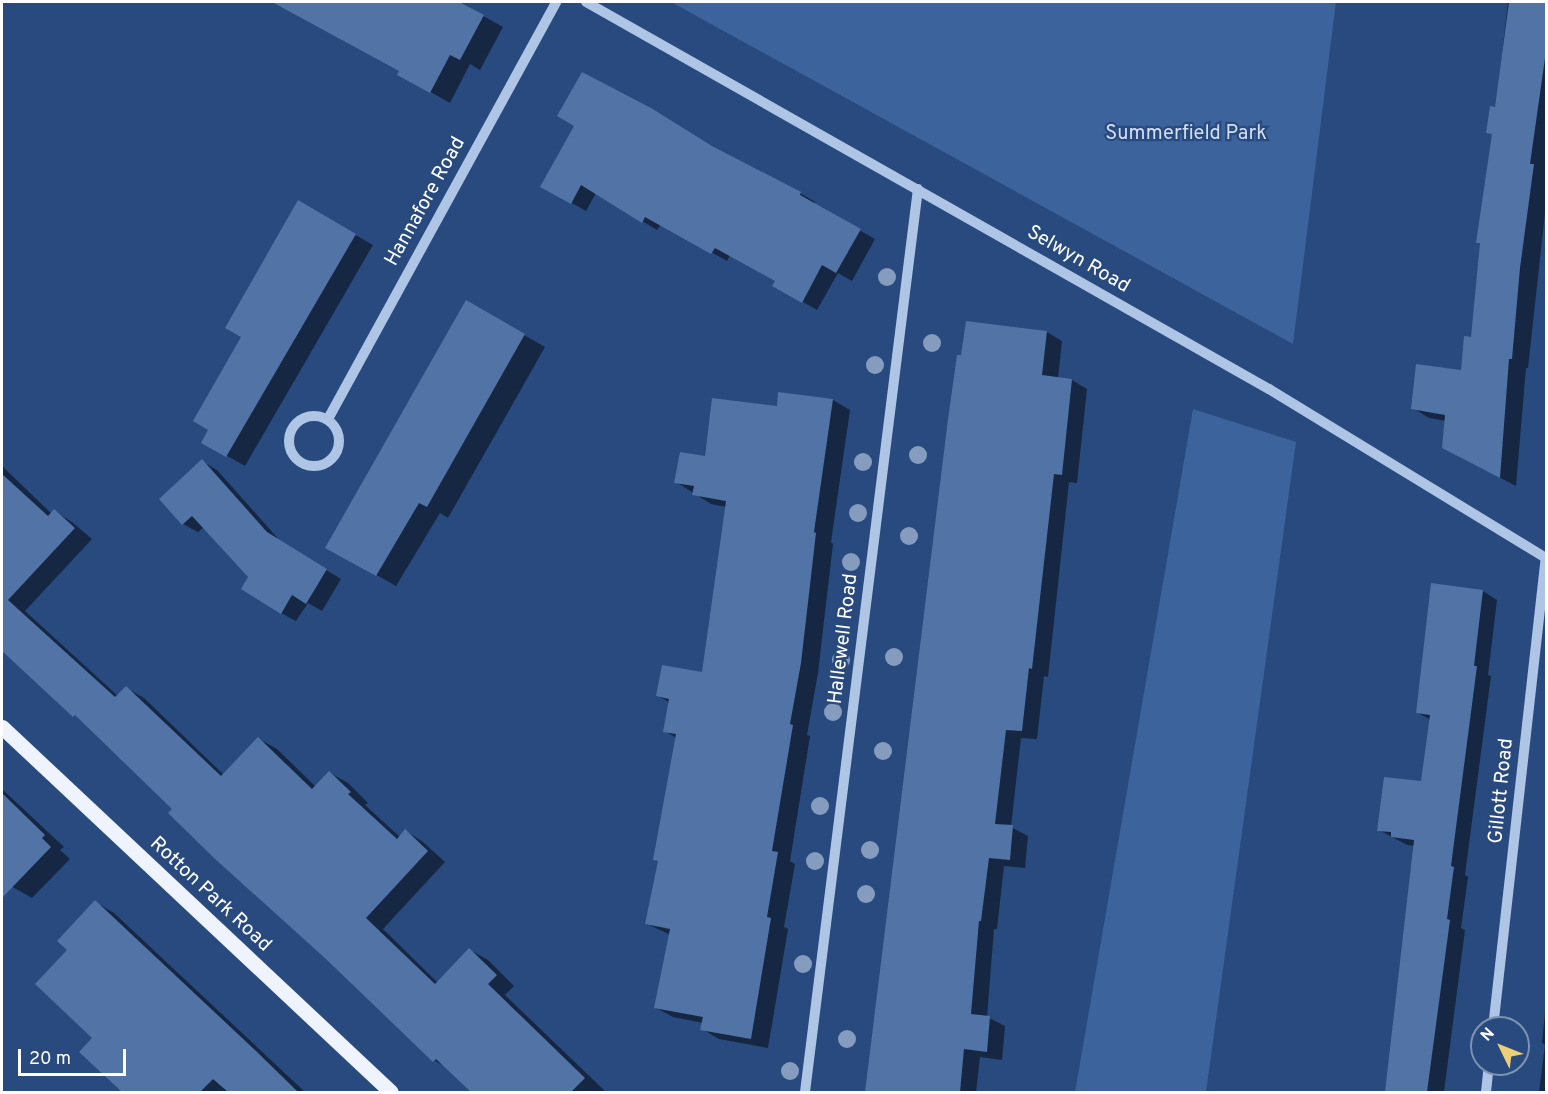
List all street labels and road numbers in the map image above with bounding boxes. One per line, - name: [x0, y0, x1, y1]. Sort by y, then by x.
- street label: Hannafore Road: [381, 133, 471, 271]
- street label: Selwyn Road: [1022, 221, 1134, 299]
- street label: Hallewell Road: [824, 572, 864, 706]
- street label: Gillott Road: [1485, 737, 1519, 845]
- street label: Rotton Park Road: [144, 832, 276, 958]

